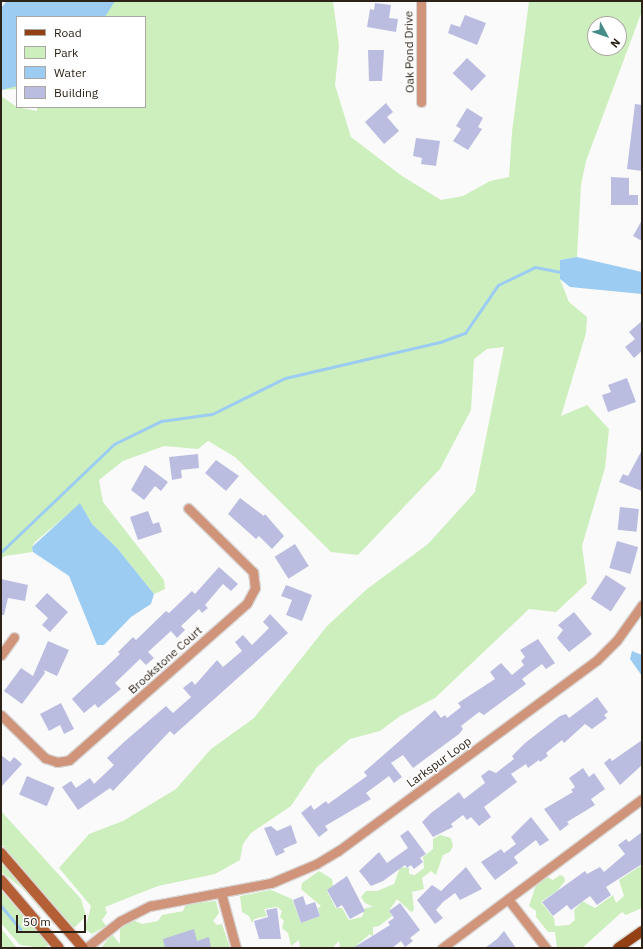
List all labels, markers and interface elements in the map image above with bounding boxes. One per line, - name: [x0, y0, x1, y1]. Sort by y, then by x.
- street label: Oak Pond Drive: [401, 11, 417, 93]
- legend: [16, 16, 146, 108]
- north arrow: [587, 16, 627, 56]
- text: Road: [54, 25, 82, 40]
- text: N: [608, 36, 623, 51]
- text: Park: [54, 45, 78, 60]
- text: Water: [54, 65, 86, 80]
- text: Building: [54, 85, 98, 100]
- street label: Brookstone Court: [125, 623, 205, 697]
- street label: Larkspur Loop: [404, 734, 474, 790]
- scale bar: [18, 907, 88, 933]
- text: 50 m: [23, 914, 51, 929]

